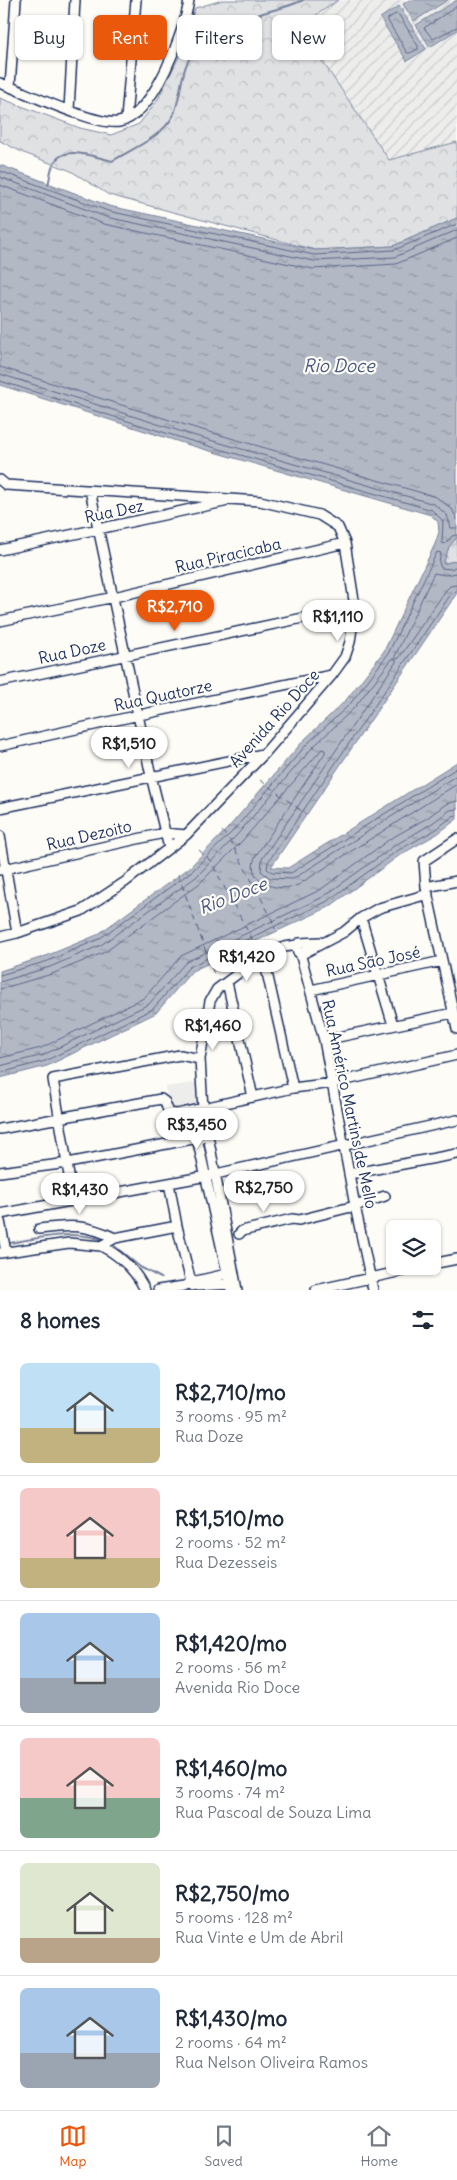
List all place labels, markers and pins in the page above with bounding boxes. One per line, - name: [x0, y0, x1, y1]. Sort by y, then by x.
- pin: R$2,710: [129, 590, 221, 632]
- pin: R$1,110: [292, 600, 384, 642]
- pin: R$1,510: [83, 726, 175, 769]
- pin: R$1,420: [201, 940, 293, 982]
- pin: R$1,460: [167, 1008, 259, 1051]
- pin: R$3,450: [151, 1108, 243, 1150]
- pin: R$2,750: [218, 1170, 310, 1213]
- pin: R$1,430: [34, 1172, 126, 1215]

